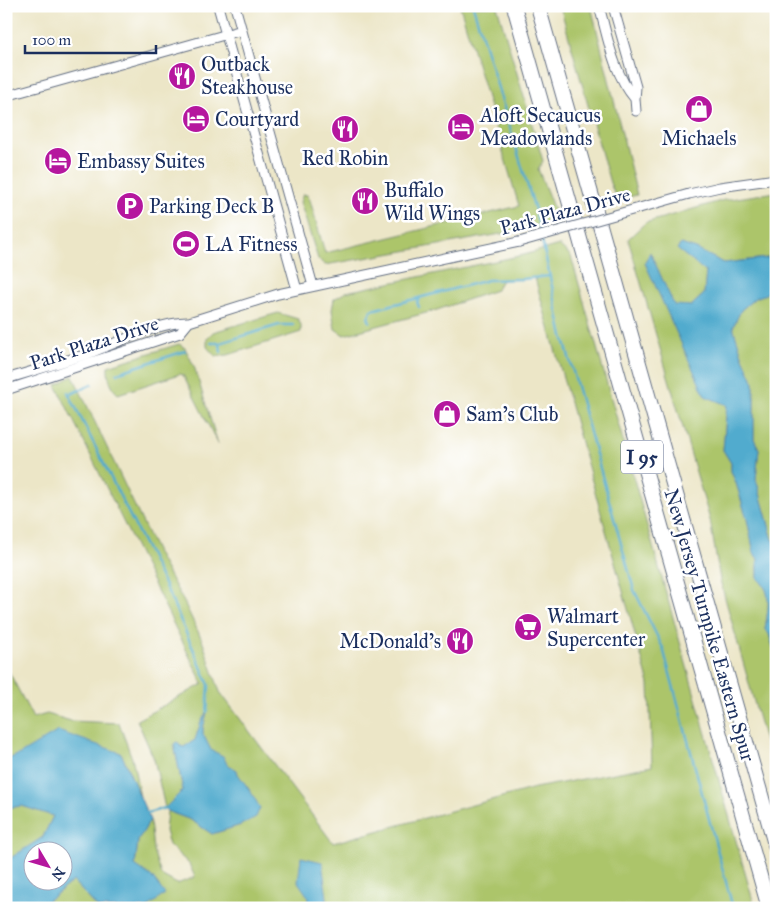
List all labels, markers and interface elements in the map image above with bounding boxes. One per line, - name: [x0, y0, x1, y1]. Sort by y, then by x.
- scale bar: [25, 22, 156, 54]
- text: 100 m: [32, 31, 72, 49]
- place label: Outback Steakhouse: [201, 52, 293, 99]
- restaurant icon: Outback Steakhouse: [167, 61, 197, 91]
- shop icon: Michaels: [684, 94, 714, 124]
- place label: Aloft Secaucus Meadowlands: [479, 103, 601, 150]
- hotel icon: Courtyard: [181, 104, 211, 134]
- place label: Courtyard: [215, 107, 299, 131]
- hotel icon: Aloft Secaucus Meadowlands: [446, 112, 476, 142]
- restaurant icon: Red Robin: [330, 114, 360, 144]
- place label: Michaels: [661, 126, 737, 150]
- hotel icon: Embassy Suites: [43, 146, 73, 176]
- place label: Red Robin: [302, 146, 389, 170]
- place label: Embassy Suites: [77, 149, 205, 173]
- place label: Buffalo Wild Wings: [384, 178, 480, 226]
- street label: Park Plaza Drive: [497, 182, 633, 240]
- restaurant icon: Buffalo Wild Wings: [350, 186, 380, 216]
- parking icon: Parking Deck B: [115, 191, 145, 221]
- place label: Parking Deck B: [149, 194, 274, 219]
- sports icon: LA Fitness: [171, 229, 201, 259]
- place label: LA Fitness: [205, 232, 297, 256]
- street label: Park Plaza Drive: [27, 311, 161, 375]
- shop icon: Sam's Club: [432, 399, 462, 429]
- place label: Sam's Club: [466, 402, 559, 426]
- road number: I 95: [621, 441, 663, 474]
- street label: New Jersey Turnpike Eastern Spur: [659, 486, 761, 765]
- place label: Walmart Supercenter: [547, 604, 646, 651]
- supermarket icon: Walmart Supercenter: [513, 612, 543, 642]
- restaurant icon: McDonald's: [445, 626, 475, 656]
- place label: McDonald's: [339, 629, 441, 653]
- north arrow: [22, 842, 72, 892]
- text: N: [47, 864, 68, 884]

